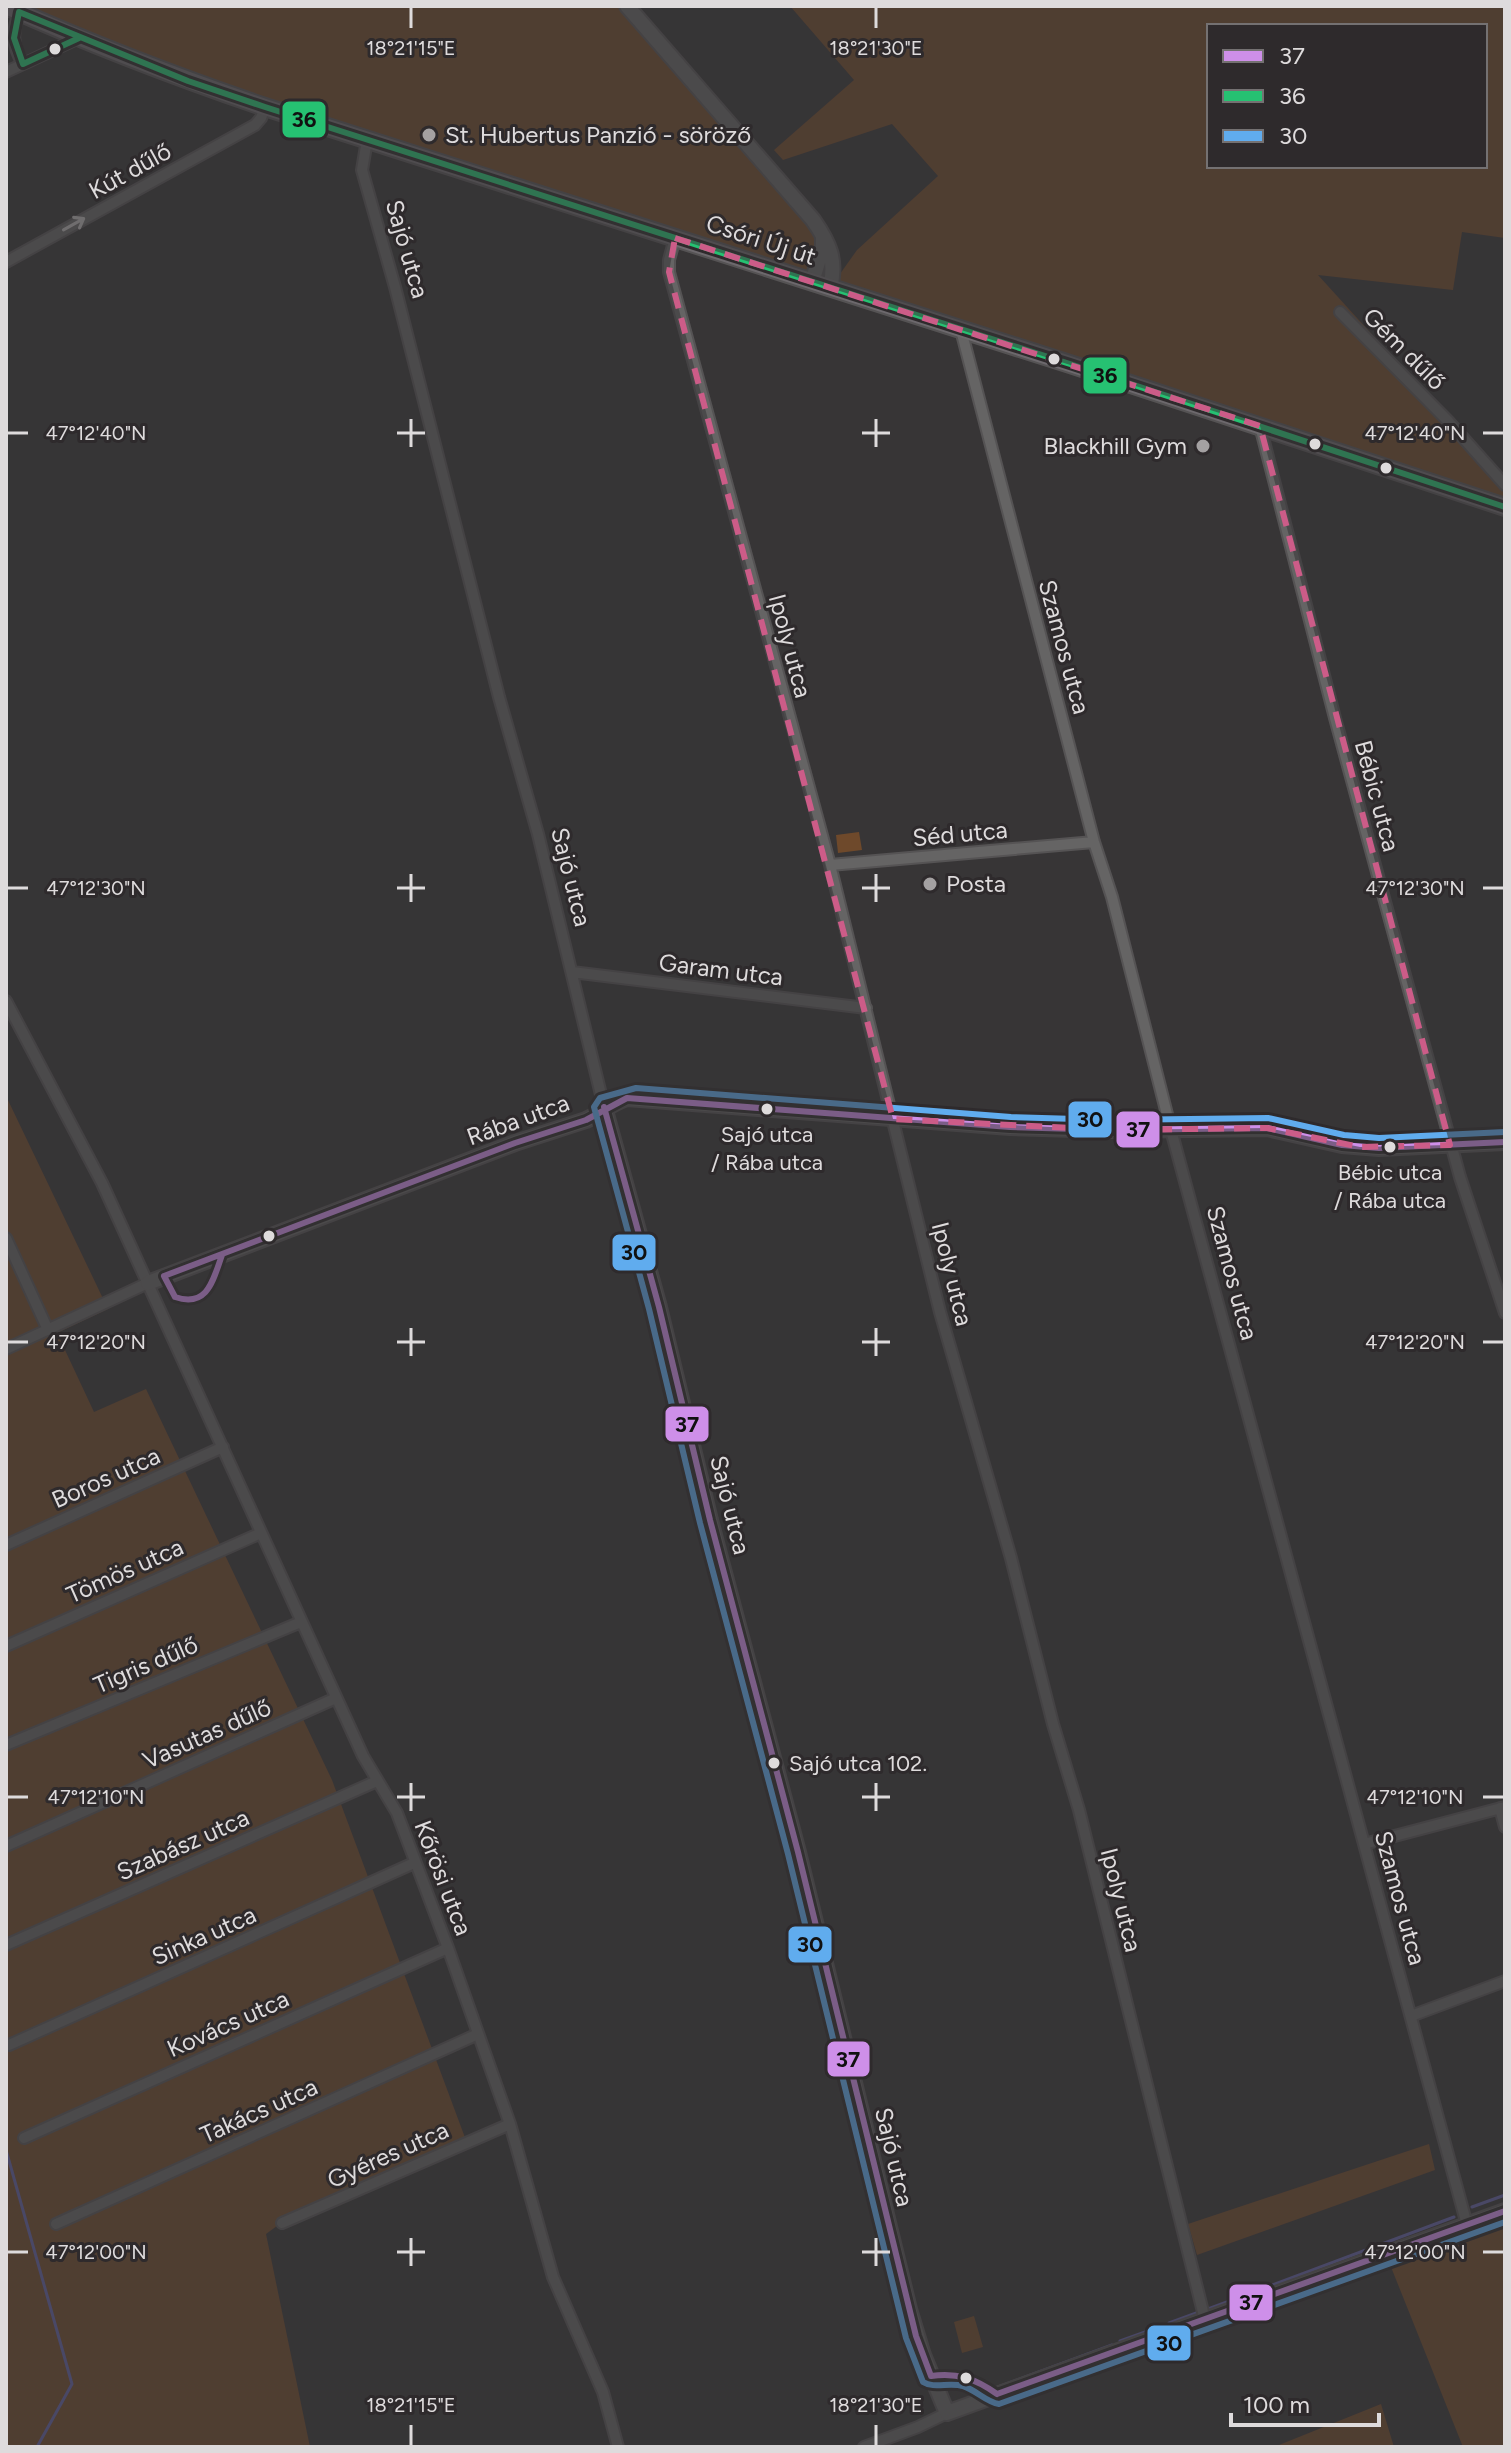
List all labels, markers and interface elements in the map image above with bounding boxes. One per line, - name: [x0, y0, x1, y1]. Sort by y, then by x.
- legend: [1207, 24, 1487, 168]
- text: 18°21'15"E: [366, 36, 456, 60]
- text: 18°21'30"E: [829, 36, 923, 60]
- unlabelled marker: [47, 41, 63, 57]
- text: 37: [1279, 41, 1305, 70]
- text: 36: [1279, 81, 1306, 110]
- line badge: 36: [281, 100, 327, 139]
- text: 36: [292, 106, 317, 133]
- place label: St. Hubertus Panzió - söröző: [445, 120, 751, 149]
- text: 30: [1279, 121, 1307, 150]
- marker: St. Hubertus Panzió - söröző: [420, 126, 438, 144]
- street label: Kút dűlő: [84, 136, 176, 205]
- street label: Sajó utca: [380, 196, 435, 301]
- street label: Csóri Új út: [703, 208, 820, 271]
- one-way arrow: [62, 216, 86, 231]
- street label: Gém dűlő: [1357, 301, 1452, 396]
- unlabelled marker: [1046, 351, 1062, 367]
- line badge: 36: [1082, 356, 1128, 395]
- text: 36: [1093, 362, 1118, 389]
- text: 47°12'40"N: [45, 421, 147, 445]
- text: 47°12'40"N: [1364, 421, 1466, 445]
- place label: Blackhill Gym: [1043, 431, 1187, 460]
- unlabelled marker: [1307, 436, 1323, 452]
- marker: Blackhill Gym: [1194, 437, 1212, 455]
- unlabelled marker: [1378, 460, 1394, 476]
- street label: Szamos utca: [1033, 577, 1096, 717]
- street label: Ipoly utca: [763, 591, 818, 701]
- street label: Bébic utca: [1349, 737, 1406, 855]
- street label: Séd utca: [911, 815, 1009, 852]
- street label: Sajó utca: [545, 824, 598, 929]
- place label: Posta: [946, 869, 1006, 898]
- marker: Posta: [921, 875, 939, 893]
- text: 47°12'30"N: [46, 876, 146, 900]
- text: 47°12'30"N: [1365, 876, 1465, 900]
- street label: Garam utca: [657, 948, 785, 992]
- street label: Rába utca: [463, 1088, 573, 1151]
- line badge: 30: [1067, 1100, 1113, 1139]
- marker: Sajó utca / Rába utca: [759, 1101, 775, 1117]
- text: 30: [1077, 1106, 1103, 1133]
- line badge: 37: [1115, 1110, 1161, 1149]
- text: 37: [1126, 1116, 1150, 1143]
- place label: Sajó utca / Rába utca: [711, 1121, 823, 1176]
- marker: Bébic utca / Rába utca: [1382, 1139, 1398, 1155]
- place label: Bébic utca / Rába utca: [1334, 1159, 1446, 1214]
- street label: Szamos utca: [1201, 1203, 1264, 1343]
- street label: Ipoly utca: [926, 1219, 979, 1329]
- unlabelled marker: [261, 1228, 277, 1244]
- line badge: 30: [611, 1233, 657, 1272]
- text: 30: [621, 1239, 647, 1266]
- text: 47°12'20"N: [46, 1330, 146, 1354]
- text: 47°12'20"N: [1365, 1330, 1465, 1354]
- line badge: 37: [664, 1405, 710, 1443]
- text: 37: [675, 1411, 699, 1438]
- street label: Boros utca: [47, 1441, 164, 1514]
- street label: Sajó utca: [704, 1452, 757, 1557]
- street label: Tömös utca: [62, 1532, 188, 1609]
- street label: Tigris dűlő: [89, 1630, 202, 1699]
- street label: Vasutas dűlő: [138, 1692, 276, 1775]
- place label: Sajó utca 102.: [789, 1750, 927, 1777]
- marker: Sajó utca 102.: [766, 1755, 782, 1771]
- text: 47°12'10"N: [48, 1785, 144, 1809]
- text: 47°12'10"N: [1367, 1785, 1463, 1809]
- street label: Szabász utca: [112, 1803, 253, 1887]
- street label: Kőrösi utca: [408, 1816, 479, 1939]
- street label: Szamos utca: [1369, 1828, 1432, 1968]
- street label: Ipoly utca: [1095, 1845, 1148, 1955]
- street label: Sinka utca: [147, 1900, 260, 1971]
- line badge: 30: [787, 1925, 833, 1964]
- text: 30: [797, 1931, 823, 1958]
- street label: Kovács utca: [162, 1984, 293, 2063]
- line badge: 37: [826, 2040, 871, 2078]
- text: 37: [836, 2046, 860, 2073]
- street label: Takács utca: [196, 2072, 322, 2149]
- street label: Sajó utca: [869, 2104, 920, 2209]
- street label: Gyéres utca: [323, 2115, 453, 2194]
- text: 47°12'00"N: [45, 2240, 147, 2264]
- text: 47°12'00"N: [1364, 2240, 1466, 2264]
- line badge: 37: [1228, 2283, 1274, 2322]
- text: 37: [1239, 2289, 1263, 2316]
- line badge: 30: [1146, 2324, 1192, 2362]
- text: 30: [1156, 2330, 1182, 2357]
- unlabelled marker: [958, 2370, 974, 2386]
- scale bar: [1231, 2377, 1379, 2427]
- text: 100 m: [1243, 2390, 1310, 2419]
- text: 18°21'15"E: [366, 2393, 456, 2417]
- text: 18°21'30"E: [829, 2393, 923, 2417]

